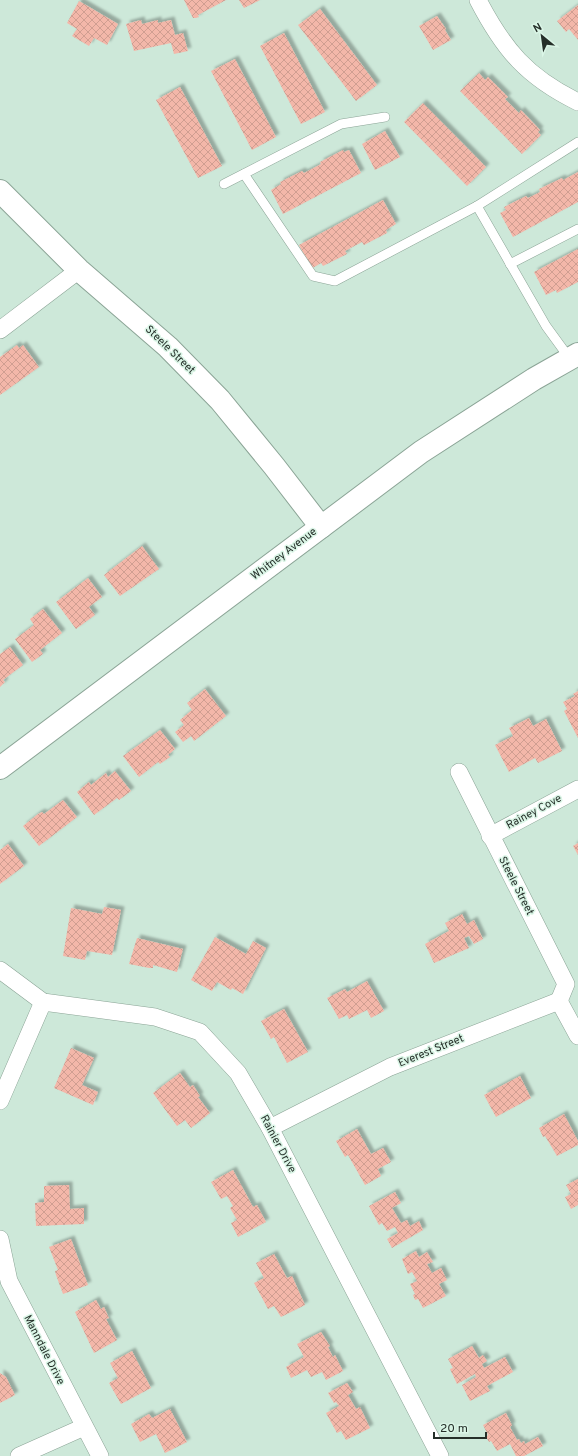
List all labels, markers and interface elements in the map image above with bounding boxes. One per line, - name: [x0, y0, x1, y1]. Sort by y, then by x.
- north arrow: [522, 16, 562, 56]
- text: N: [531, 20, 544, 36]
- street label: Steele Street: [142, 323, 198, 377]
- street label: Whitney Avenue: [248, 525, 320, 583]
- street label: Rainey Cove: [504, 791, 564, 832]
- street label: Steele Street: [495, 854, 537, 918]
- street label: Everest Street: [396, 1031, 466, 1071]
- street label: Rainier Drive: [257, 1113, 299, 1175]
- street label: Manndale Drive: [20, 1313, 68, 1387]
- scale bar: [434, 1414, 486, 1440]
- text: 20 m: [440, 1421, 468, 1437]

